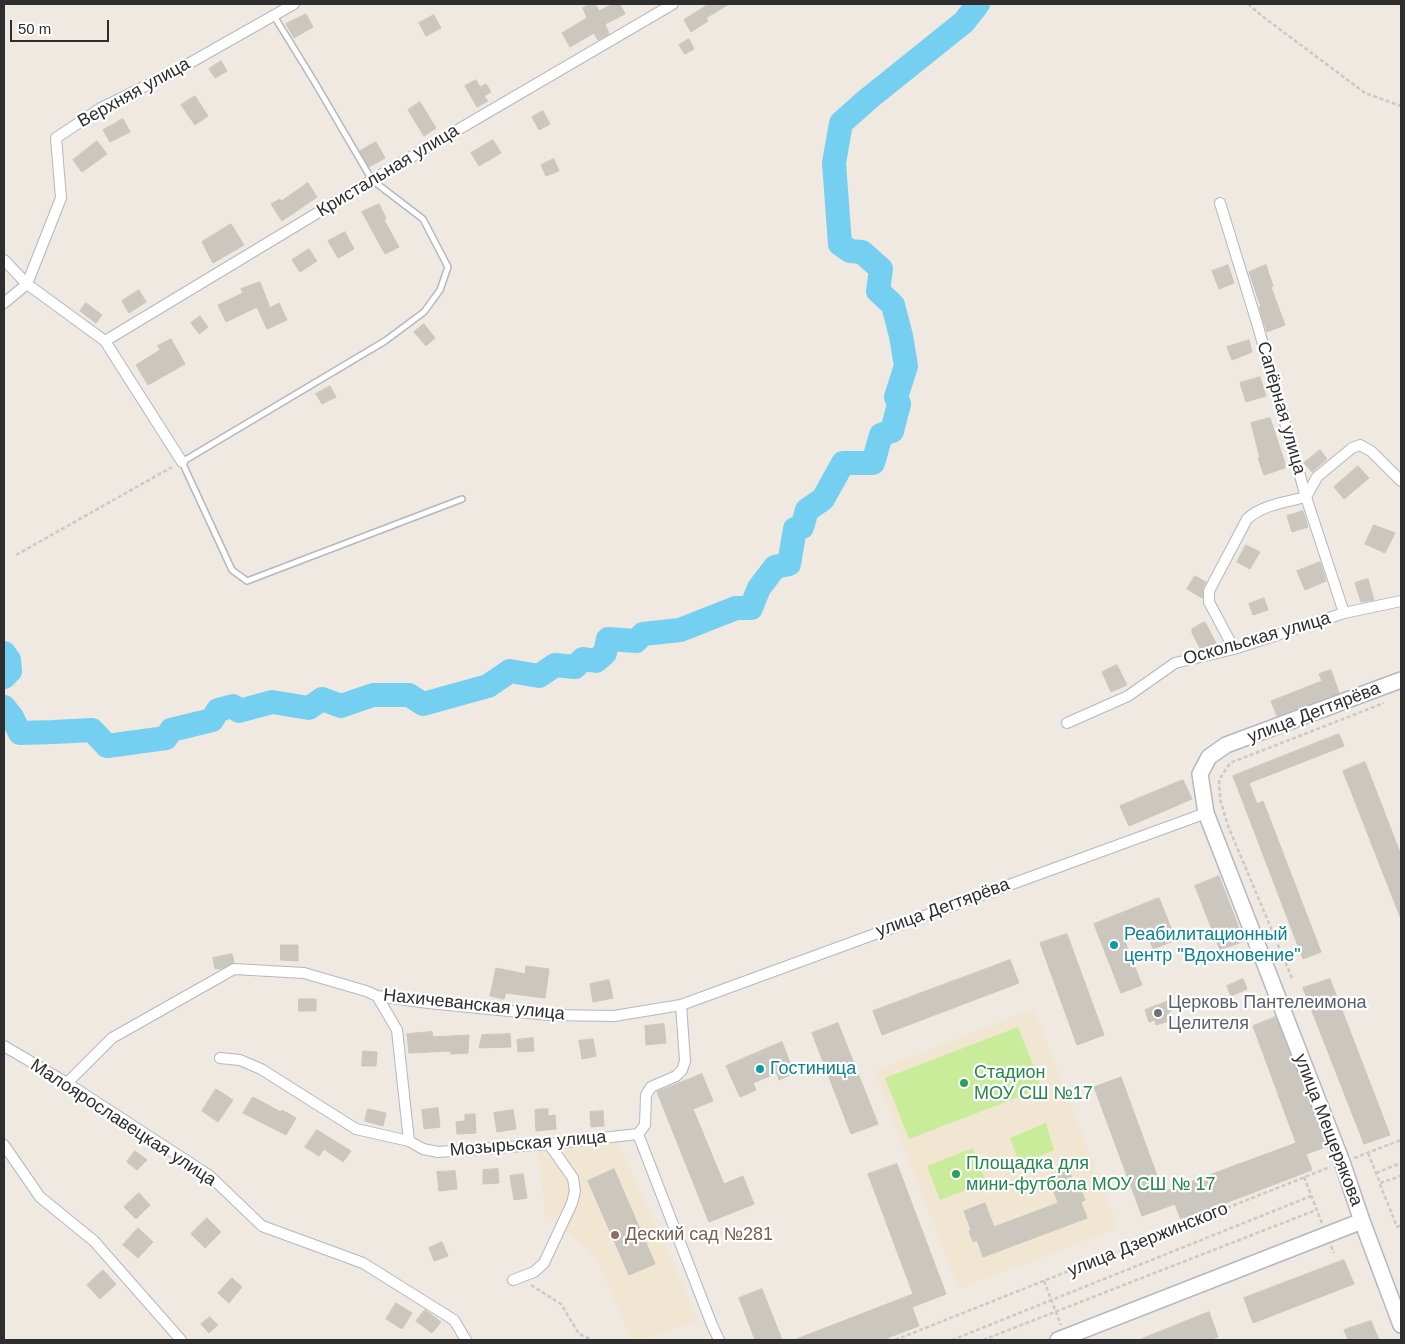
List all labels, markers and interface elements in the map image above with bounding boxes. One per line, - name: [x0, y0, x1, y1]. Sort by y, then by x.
- scale bar: [12, 10, 111, 42]
- text: 50 m: [18, 20, 51, 37]
- street label: Верхняя улица: [74, 53, 194, 133]
- street label: Кристальная улица: [313, 120, 463, 222]
- street label: Сапёрная улица: [1252, 339, 1310, 477]
- street label: Оскольская улица: [1181, 608, 1333, 670]
- street label: улица Дегтярёва: [1244, 678, 1384, 748]
- street label: улица Дегтярёва: [873, 874, 1013, 942]
- place label: Реабилитационный центр "Вдохновение": [1124, 924, 1301, 966]
- marker: Реабилитационный центр "Вдохновение": [1108, 939, 1120, 951]
- street label: Нахичеванская улица: [382, 985, 566, 1025]
- place label: Церковь Пантелеимона Целителя: [1168, 992, 1367, 1034]
- marker: Церковь Пантелеимона Целителя: [1152, 1007, 1164, 1019]
- street label: улица Мещерякова: [1289, 1051, 1367, 1209]
- street label: Малоярославецкая улица: [26, 1055, 220, 1191]
- place label: Гостиница: [770, 1058, 856, 1080]
- place label: Стадион МОУ СШ №17: [974, 1062, 1093, 1104]
- marker: Гостиница: [754, 1063, 766, 1075]
- marker: Стадион МОУ СШ №17: [958, 1077, 970, 1089]
- street label: Мозырьская улица: [449, 1126, 607, 1162]
- place label: Площадка для мини-футбола МОУ СШ № 17: [966, 1153, 1216, 1196]
- marker: Площадка для мини-футбола МОУ СШ № 17: [950, 1168, 962, 1180]
- street label: улица Дзержинского: [1065, 1198, 1231, 1282]
- place label: Деский сад №281: [625, 1224, 773, 1246]
- marker: Деский сад №281: [609, 1229, 621, 1241]

